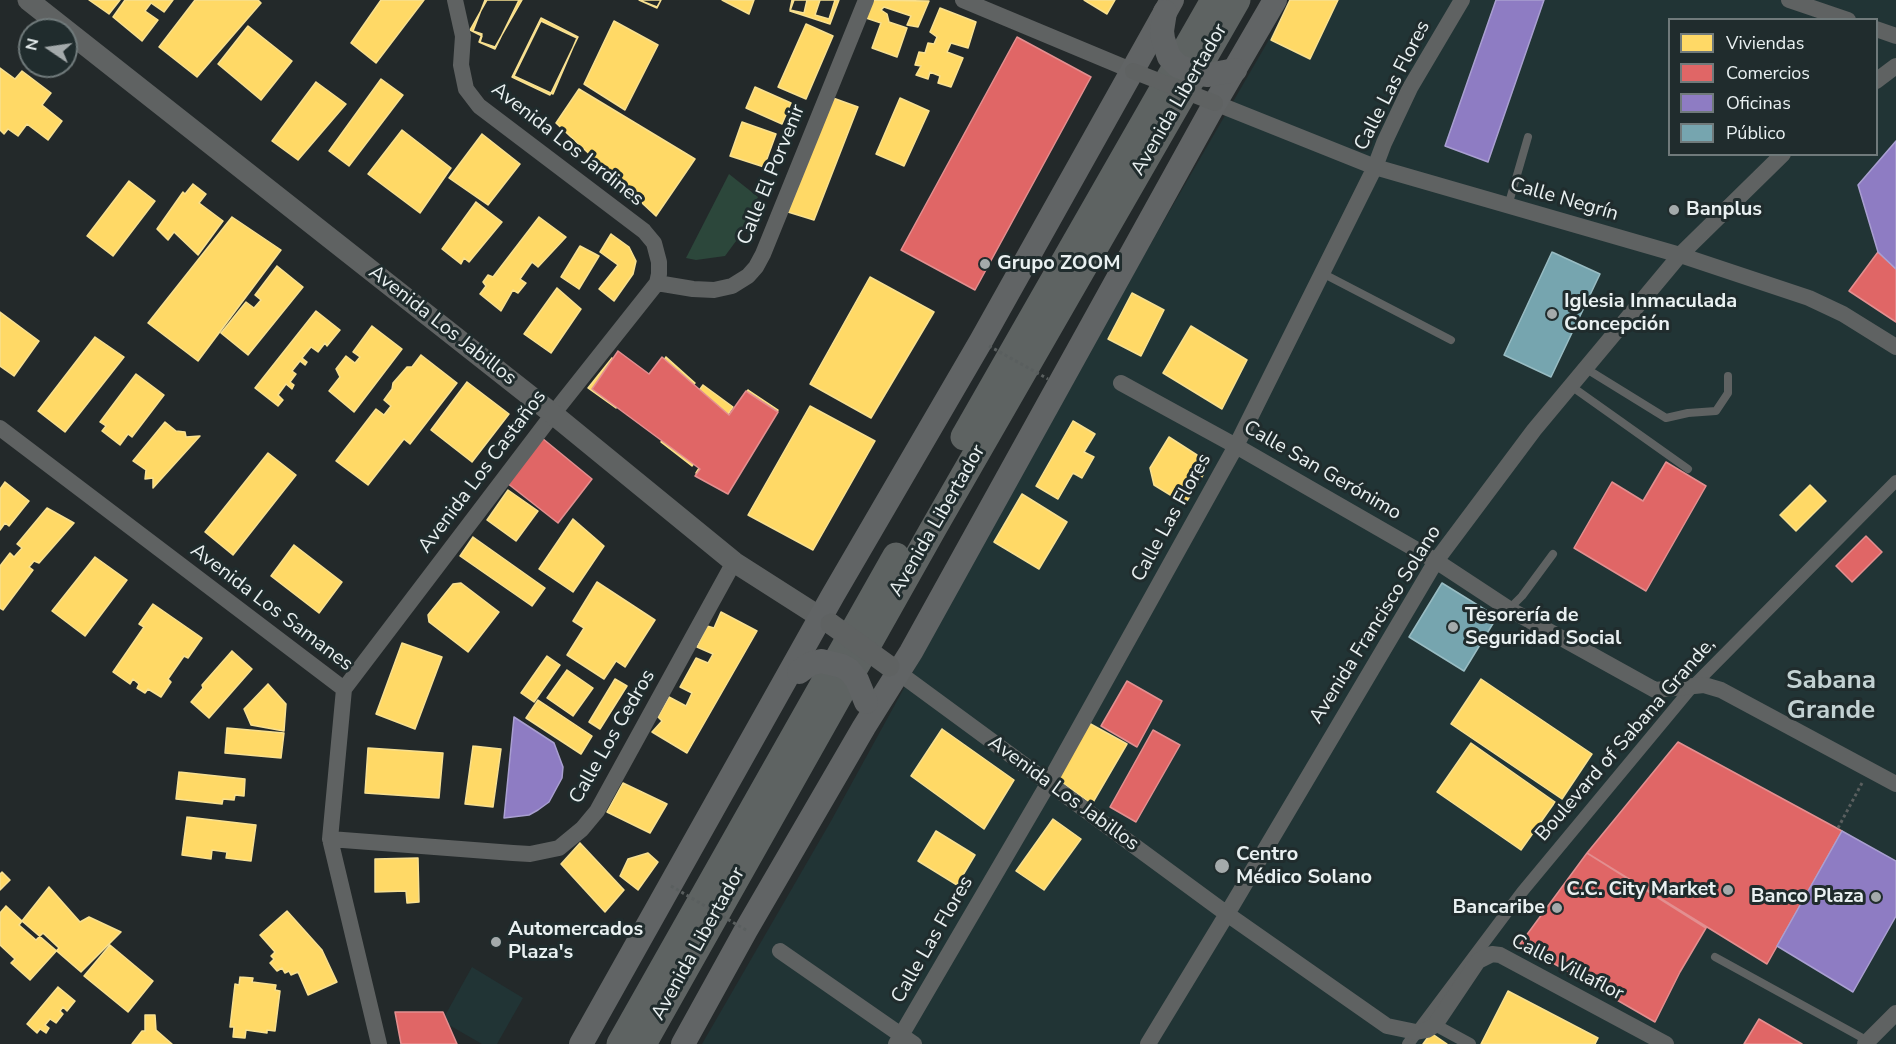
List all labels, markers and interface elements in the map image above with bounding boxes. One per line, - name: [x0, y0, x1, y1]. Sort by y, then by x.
- street label: Calle Las Flores: [1350, 17, 1436, 155]
- north arrow: [18, 18, 78, 78]
- legend: [1668, 18, 1878, 156]
- street label: Avenida Libertador: [1127, 20, 1233, 180]
- text: Viviendas: [1726, 31, 1805, 55]
- text: N: [20, 36, 44, 53]
- text: Comercios: [1726, 61, 1810, 85]
- street label: Avenida Los Jardines: [486, 78, 648, 212]
- text: Oficinas: [1726, 91, 1791, 115]
- street label: Calle El Porvenir: [733, 101, 811, 249]
- text: Público: [1726, 121, 1786, 145]
- street label: Calle Negrín: [1507, 173, 1621, 227]
- place label: Banplus: [1686, 198, 1762, 222]
- marker: Banplus: [1667, 203, 1681, 217]
- place label: Grupo ZOOM: [997, 252, 1121, 276]
- marker: Grupo ZOOM: [978, 257, 992, 271]
- street label: Avenida Los Jabillos: [363, 261, 521, 391]
- place label: Iglesia Inmaculada Concepción: [1564, 290, 1737, 337]
- marker: Iglesia Inmaculada Concepción: [1545, 307, 1559, 321]
- street label: Avenida Los Castaños: [414, 386, 552, 558]
- street label: Calle San Gerónimo: [1239, 416, 1405, 526]
- street label: Avenida Libertador: [885, 441, 991, 601]
- street label: Calle Las Flores: [1127, 450, 1217, 586]
- street label: Avenida Francisco Solano: [1305, 521, 1447, 729]
- street label: Avenida Los Samanes: [185, 539, 357, 677]
- place label: Tesorería de Seguridad Social: [1465, 604, 1621, 651]
- marker: Tesorería de Seguridad Social: [1446, 620, 1460, 634]
- street label: Boulevard of Sabana Grande,: [1531, 633, 1721, 847]
- street label: Calle Los Cedros: [565, 666, 661, 808]
- district label: Sabana Grande: [1786, 666, 1876, 728]
- street label: Avenida Los Jabillos: [983, 731, 1143, 857]
- place label: Centro Médico Solano: [1236, 843, 1372, 890]
- marker: Centro Médico Solano: [1213, 857, 1231, 875]
- street label: Avenida Libertador: [647, 863, 751, 1025]
- street label: Calle Las Flores: [887, 872, 979, 1008]
- place label: C.C. City Market: [1566, 878, 1716, 902]
- marker: C.C. City Market: [1721, 883, 1735, 897]
- place label: Banco Plaza: [1751, 885, 1864, 909]
- marker: Banco Plaza: [1869, 890, 1883, 904]
- place label: Bancaribe: [1453, 896, 1545, 920]
- marker: Bancaribe: [1550, 901, 1564, 915]
- place label: Automercados Plaza's: [508, 918, 643, 965]
- street label: Calle Villaflor: [1507, 929, 1627, 1007]
- marker: Automercados Plaza's: [489, 935, 503, 949]

